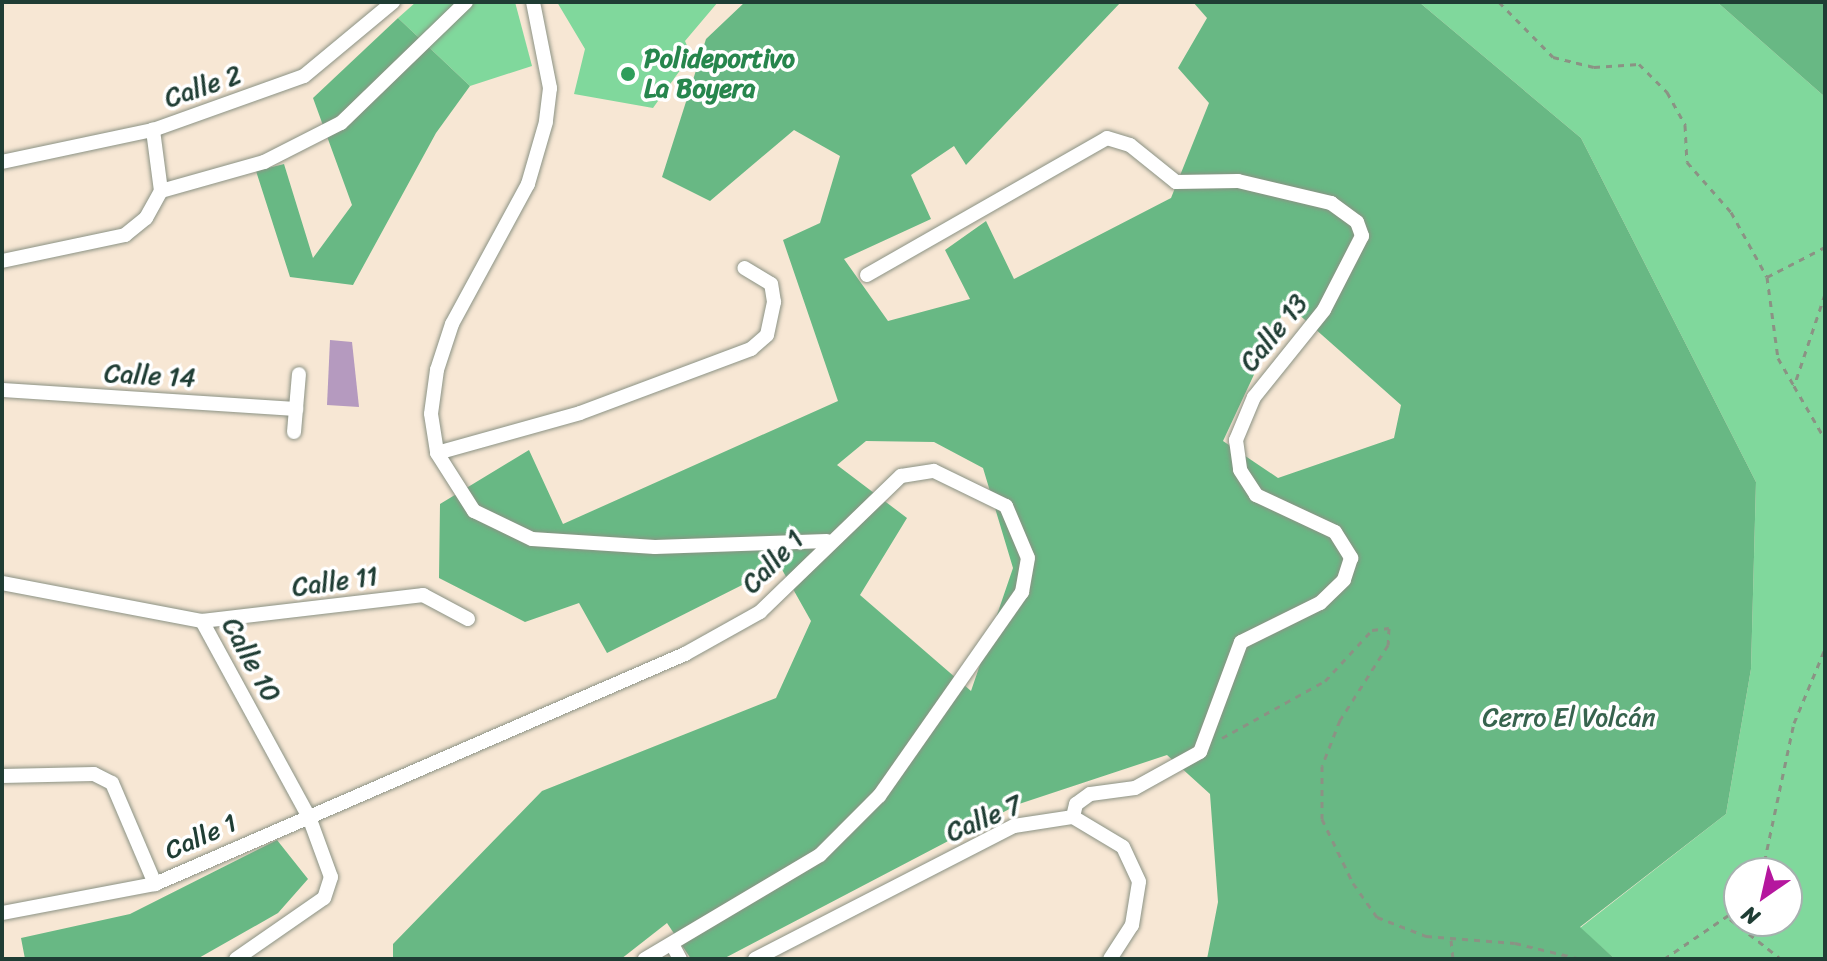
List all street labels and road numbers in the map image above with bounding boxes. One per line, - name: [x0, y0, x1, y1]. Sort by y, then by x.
- street label: Calle 2: [160, 59, 246, 115]
- street label: Calle 13: [1234, 288, 1314, 378]
- street label: Calle 14: [103, 358, 197, 394]
- street label: Calle 1: [736, 524, 810, 600]
- street label: Calle 11: [290, 561, 380, 603]
- street label: Calle 10: [215, 612, 287, 708]
- street label: Calle 7: [942, 789, 1026, 849]
- street label: Calle 1: [160, 807, 242, 867]

